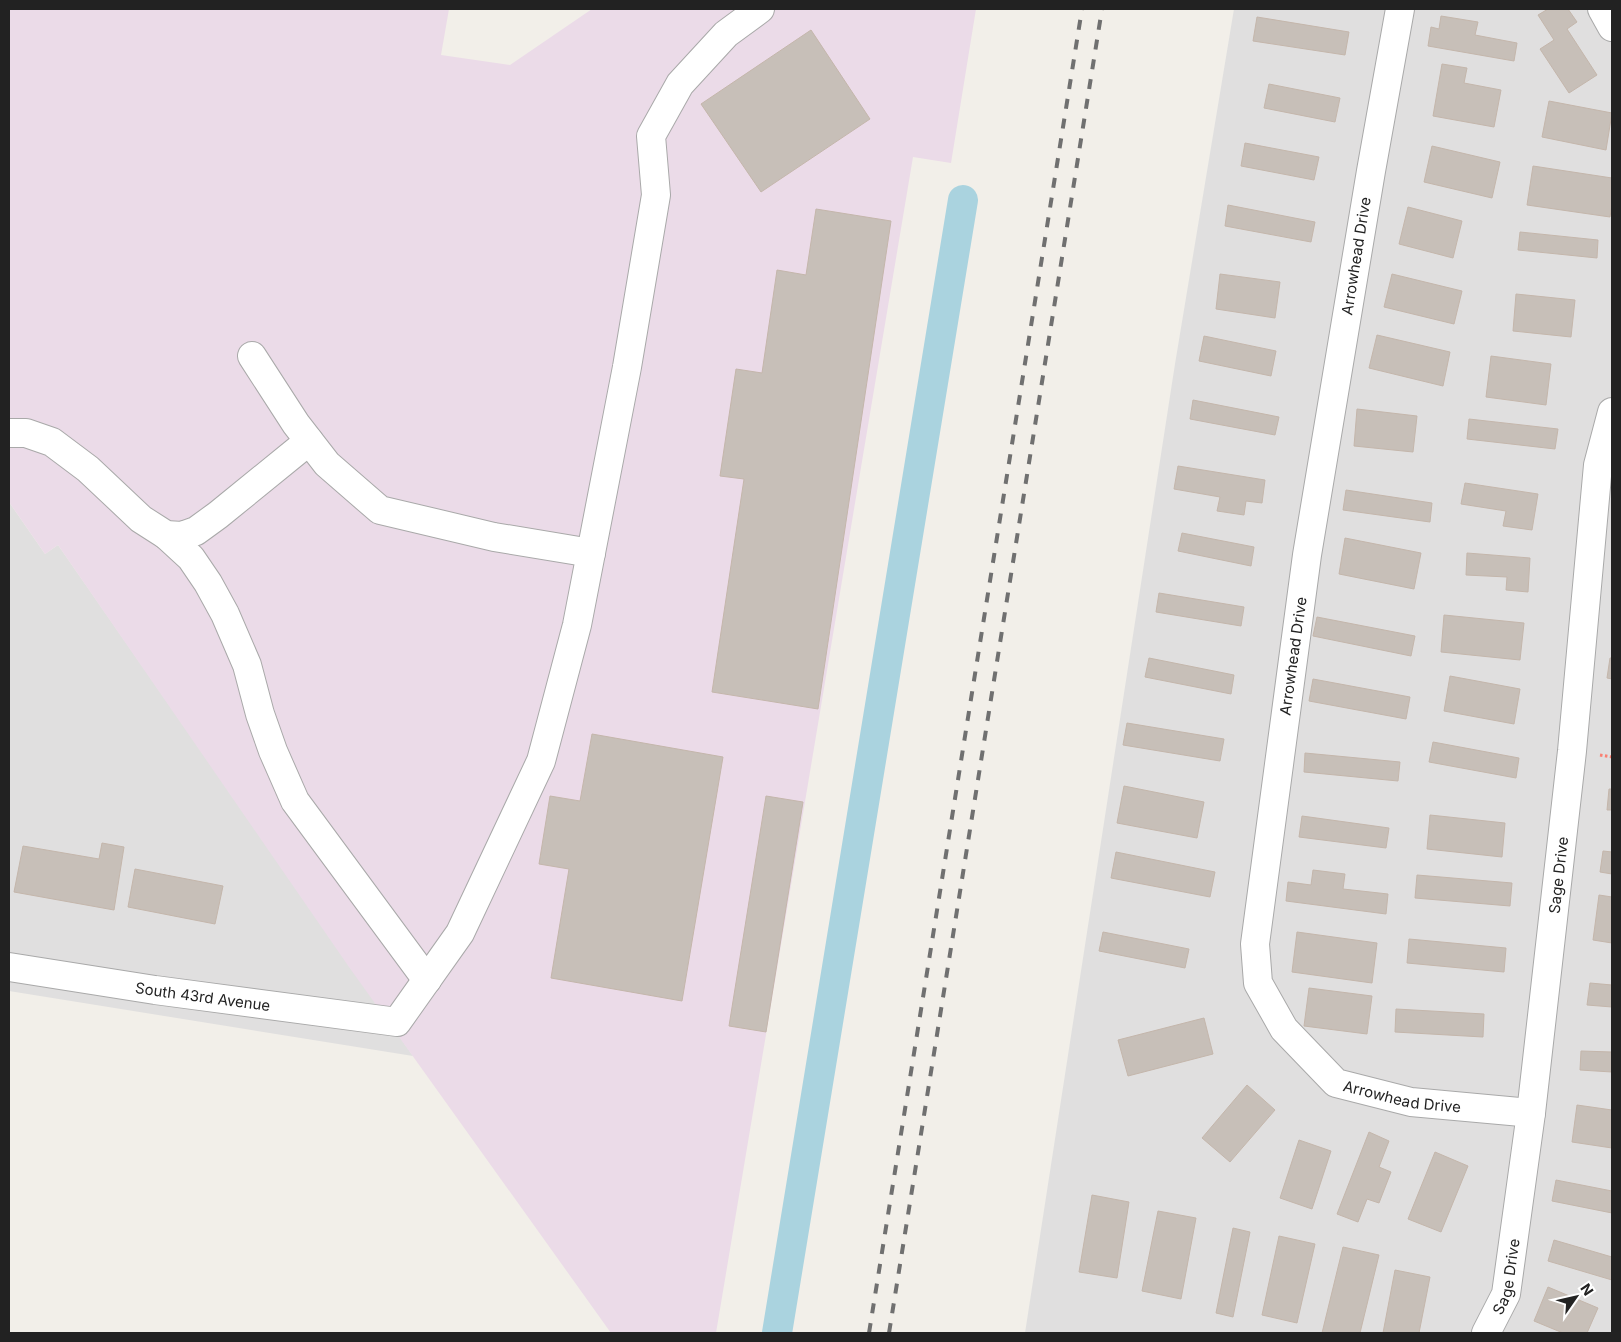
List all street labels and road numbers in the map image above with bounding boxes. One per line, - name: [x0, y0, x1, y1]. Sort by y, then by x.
- street label: Arrowhead Drive: [1337, 196, 1375, 316]
- street label: Arrowhead Drive: [1275, 596, 1311, 716]
- street label: Sage Drive: [1544, 836, 1572, 915]
- street label: South 43rd Avenue: [134, 978, 271, 1015]
- street label: Arrowhead Drive: [1341, 1076, 1462, 1116]
- street label: Sage Drive: [1488, 1237, 1523, 1318]

